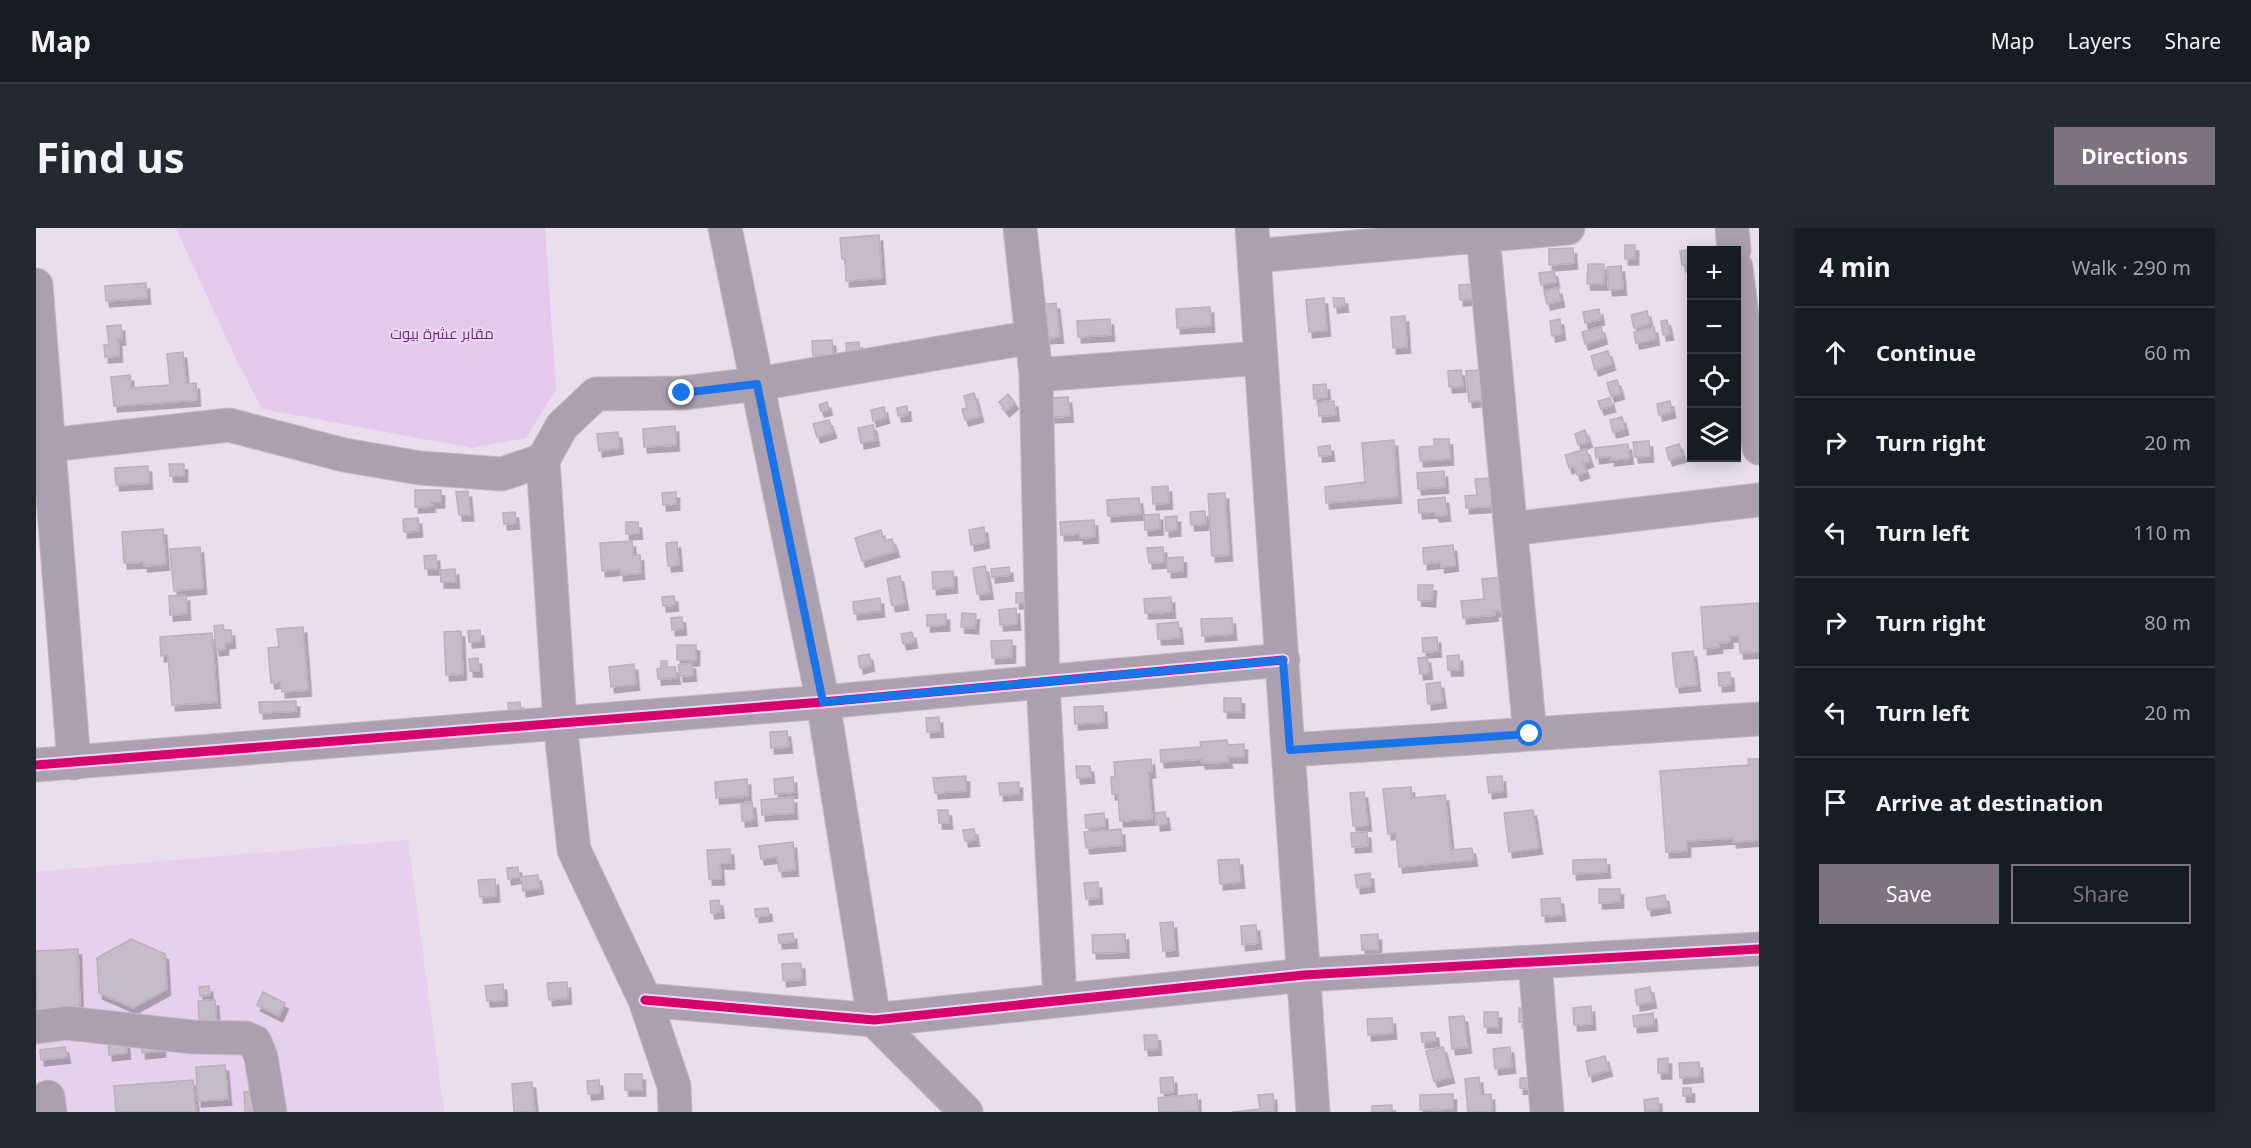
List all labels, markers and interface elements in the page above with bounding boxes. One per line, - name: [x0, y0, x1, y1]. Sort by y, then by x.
- text: Map: [30, 22, 91, 60]
- text: Map: [1991, 27, 2035, 55]
- text: Layers: [2068, 27, 2132, 55]
- text: Share: [2165, 27, 2221, 55]
- button: Directions: [2054, 127, 2215, 185]
- text: Find us: [36, 128, 185, 185]
- map controls: [1687, 246, 1741, 462]
- button: +: [1687, 246, 1741, 300]
- text: 4 min: [1819, 249, 1891, 285]
- text: Walk · 290 m: [2072, 254, 2191, 281]
- button: −: [1687, 300, 1741, 354]
- park label: مقابر عشرة بيوت: [390, 323, 494, 343]
- icon: ahead: [1819, 336, 1852, 369]
- text: Continue: [1876, 337, 1976, 367]
- text: 60 m: [2144, 339, 2191, 366]
- button: locate: [1687, 354, 1741, 408]
- route end: [668, 379, 694, 405]
- button: layers: [1687, 408, 1741, 462]
- icon: right: [1819, 426, 1852, 459]
- text: Turn right: [1876, 427, 1986, 457]
- text: 20 m: [2144, 429, 2191, 456]
- icon: left: [1819, 516, 1852, 549]
- text: Turn left: [1876, 517, 1970, 547]
- text: 110 m: [2133, 519, 2191, 546]
- icon: right: [1819, 606, 1852, 639]
- text: Turn right: [1876, 607, 1986, 637]
- text: 80 m: [2144, 609, 2191, 636]
- icon: left: [1819, 696, 1852, 729]
- text: Turn left: [1876, 697, 1970, 727]
- text: 20 m: [2144, 699, 2191, 726]
- route start: [1516, 720, 1542, 746]
- icon: arrive: [1819, 786, 1852, 819]
- text: Arrive at destination: [1876, 787, 2103, 817]
- button: Save: [1819, 864, 1999, 924]
- button: Share: [2011, 864, 2191, 924]

